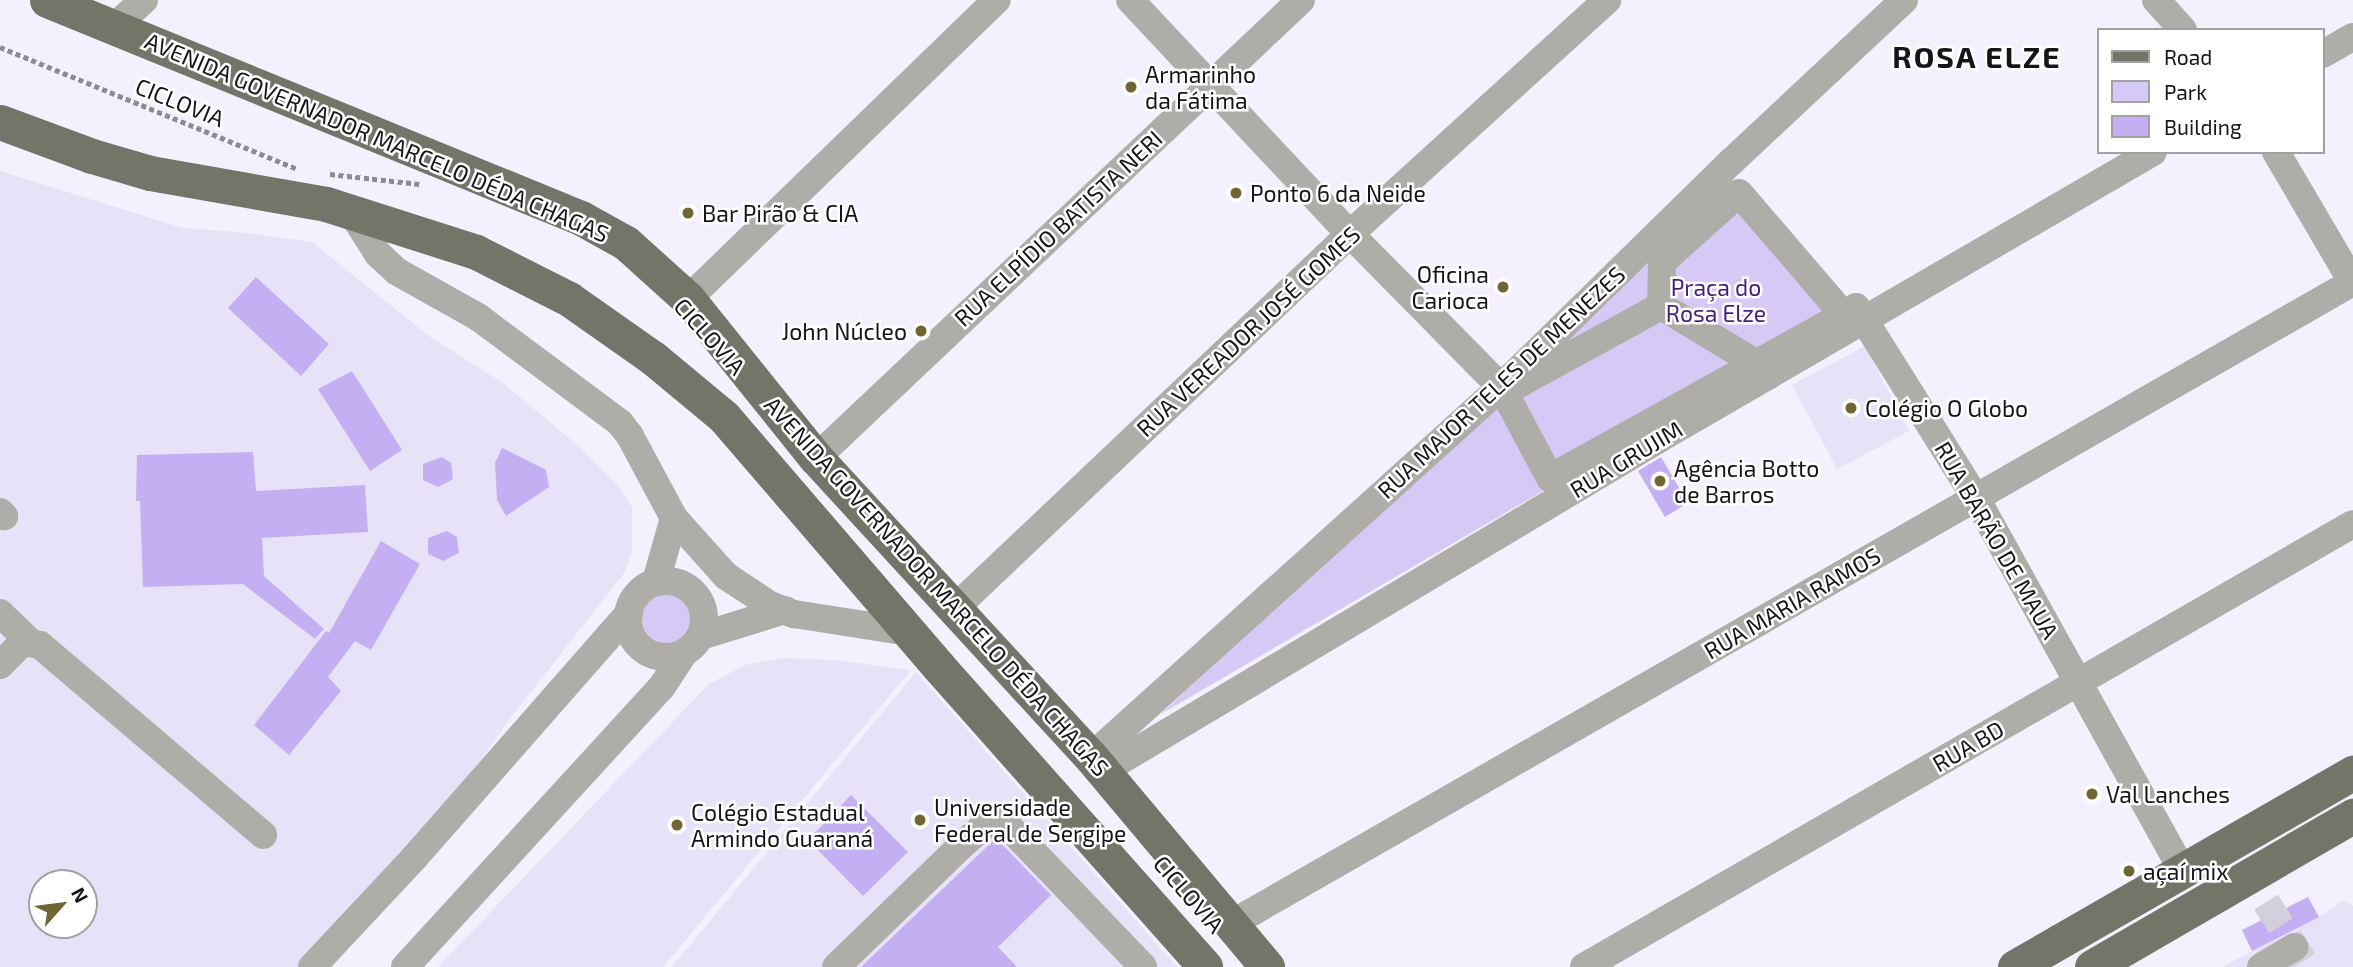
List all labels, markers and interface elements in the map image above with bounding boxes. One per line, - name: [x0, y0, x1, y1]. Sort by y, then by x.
- street label: AVENIDA GOVERNADOR MARCELO DÉDA CHAGAS: [140, 26, 614, 248]
- legend: [2098, 28, 2325, 154]
- district label: ROSA ELZE: [1893, 38, 2061, 74]
- text: Road: [2164, 44, 2212, 69]
- place label: Armarinho da Fátima: [1145, 60, 1256, 114]
- street label: CICLOVIA: [132, 72, 228, 132]
- marker: Armarinho da Fátima: [1123, 79, 1139, 95]
- text: Park: [2164, 79, 2207, 104]
- text: Building: [2164, 114, 2242, 139]
- street label: RUA ELPÍDIO BATISTA NERI: [948, 124, 1168, 332]
- place label: Ponto 6 da Neide: [1250, 179, 1426, 207]
- marker: Ponto 6 da Neide: [1228, 185, 1244, 201]
- place label: Bar Pirão & CIA: [702, 199, 859, 227]
- marker: Bar Pirão & CIA: [680, 205, 696, 221]
- street label: RUA VEREADOR JOSÉ GOMES: [1130, 220, 1366, 442]
- street label: RUA MAJOR TELES DE MENEZES: [1371, 260, 1631, 504]
- place label: Oficina Carioca: [1411, 260, 1489, 314]
- park label: Praça do Rosa Elze: [1666, 273, 1766, 327]
- marker: Oficina Carioca: [1495, 279, 1511, 295]
- street label: CICLOVIA: [669, 292, 751, 380]
- place label: John Núcleo: [781, 317, 907, 345]
- marker: John Núcleo: [913, 323, 929, 339]
- street label: AVENIDA GOVERNADOR MARCELO DÉDA CHAGAS: [759, 390, 1115, 782]
- place label: Colégio O Globo: [1865, 394, 2028, 422]
- marker: Colégio O Globo: [1843, 400, 1859, 416]
- street label: RUA GRUJIM: [1565, 415, 1687, 503]
- street label: RUA BARÃO DE MAUA: [1929, 436, 2065, 644]
- place label: Agência Botto de Barros: [1674, 454, 1819, 508]
- marker: Agência Botto de Barros: [1652, 473, 1668, 489]
- street label: RUA MARIA RAMOS: [1699, 541, 1885, 665]
- street label: RUA BD: [1927, 714, 2009, 778]
- place label: Val Lanches: [2106, 780, 2230, 808]
- marker: Val Lanches: [2084, 786, 2100, 802]
- place label: Universidade Federal de Sergipe: [934, 793, 1127, 847]
- place label: Colégio Estadual Armindo Guaraná: [691, 798, 873, 852]
- marker: Universidade Federal de Sergipe: [912, 812, 928, 828]
- marker: Colégio Estadual Armindo Guaraná: [669, 817, 685, 833]
- street label: CICLOVIA: [1148, 850, 1230, 938]
- place label: açaí mix: [2143, 857, 2228, 885]
- marker: açaí mix: [2121, 863, 2137, 879]
- north arrow: [28, 869, 98, 939]
- text: N: [67, 883, 94, 906]

